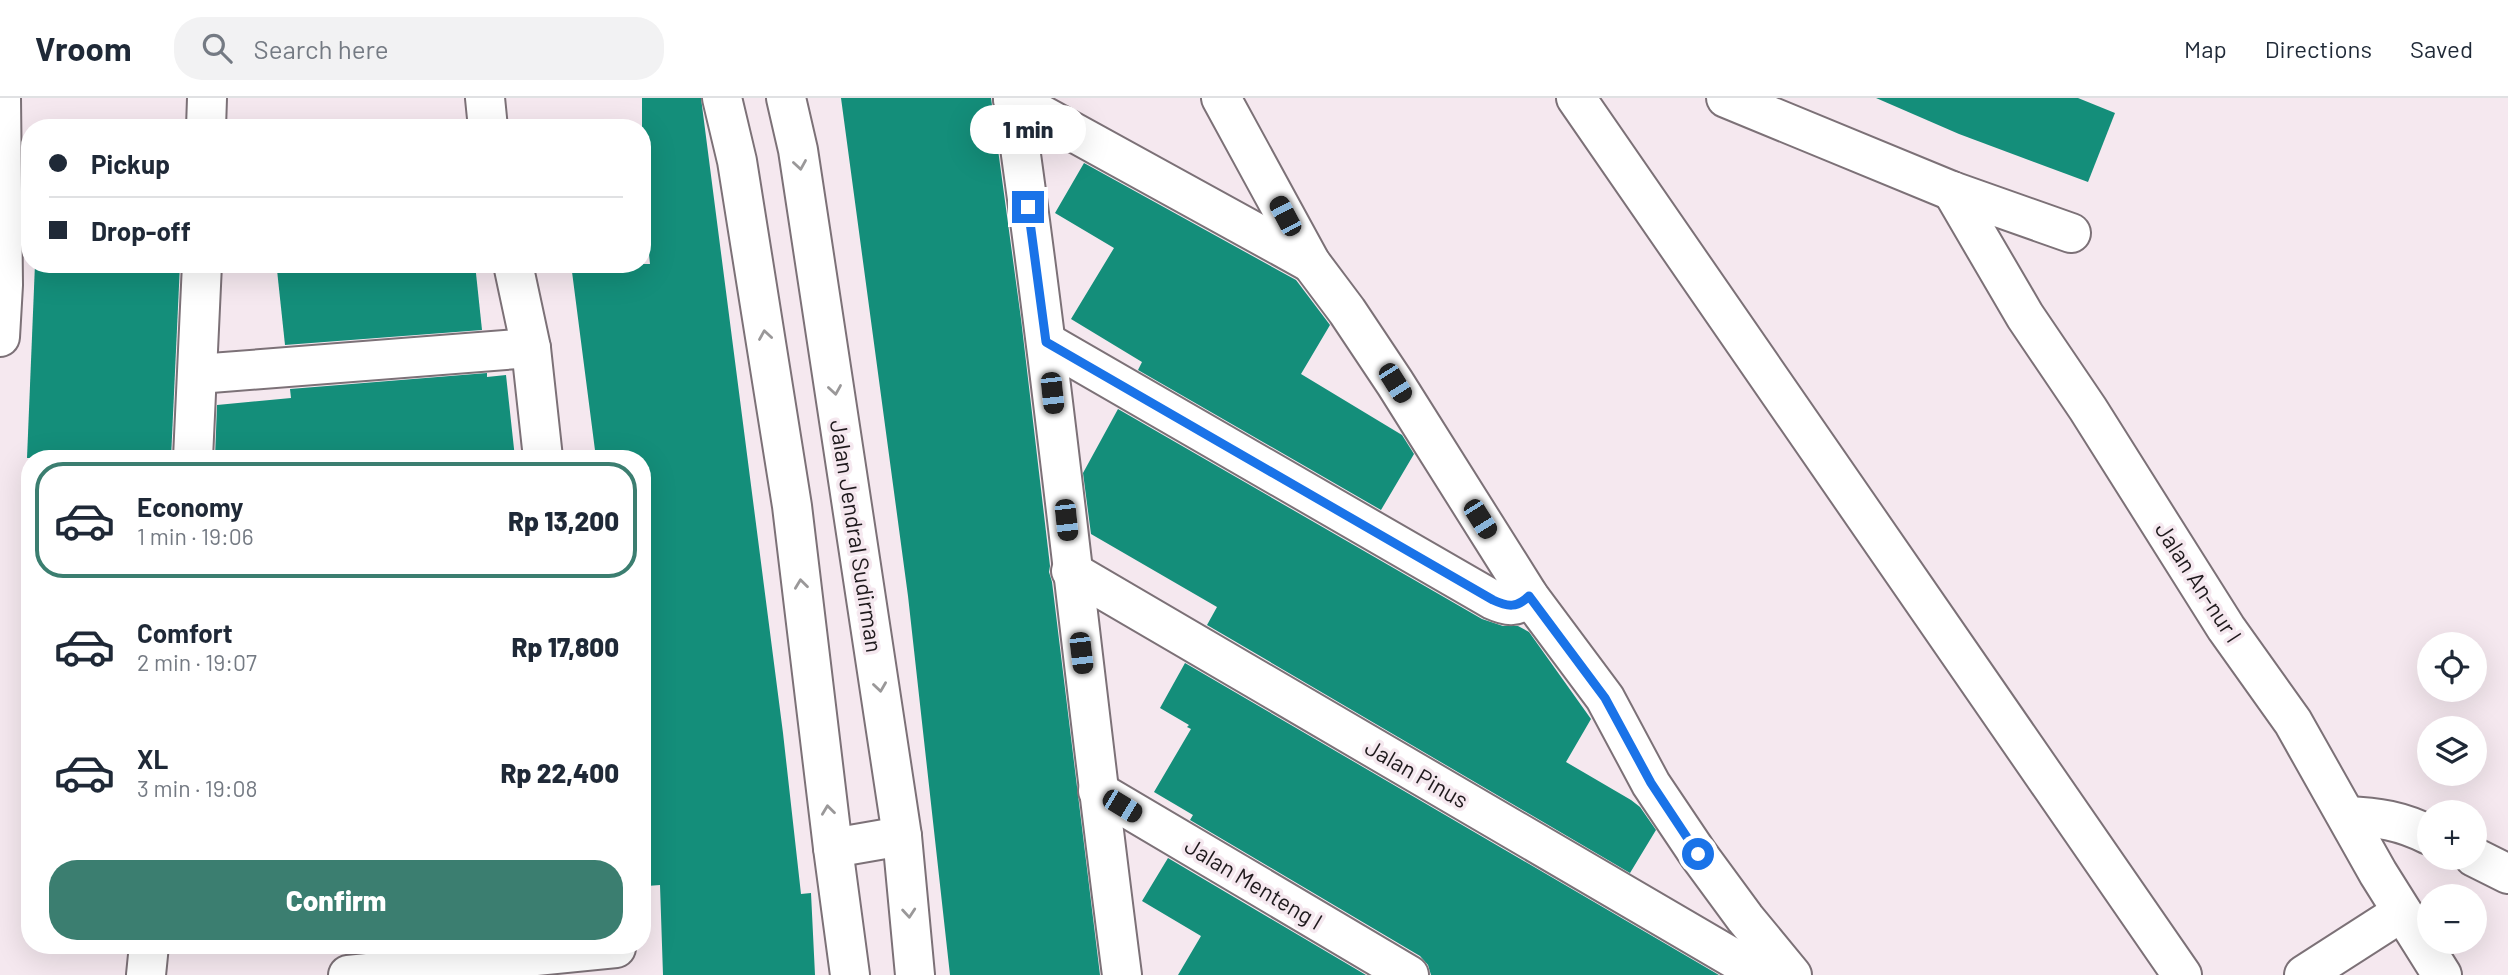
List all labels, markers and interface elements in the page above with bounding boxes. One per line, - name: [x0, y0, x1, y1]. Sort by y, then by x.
- search box: [174, 17, 664, 80]
- text: Vroom: [35, 28, 132, 68]
- icon: search: [198, 29, 236, 67]
- text: Search here: [254, 33, 389, 64]
- text: Map: [2184, 34, 2227, 63]
- text: Directions: [2265, 34, 2372, 63]
- text: Saved: [2410, 34, 2473, 63]
- callout: 1 min: [970, 105, 1086, 154]
- text: 1 min: [1003, 115, 1053, 143]
- text: Pickup: [91, 148, 170, 179]
- one-way arrow: [793, 159, 808, 171]
- route end: [1012, 191, 1044, 223]
- car: [1266, 193, 1305, 239]
- text: Drop-off: [91, 215, 191, 246]
- one-way arrow: [758, 329, 773, 341]
- car: [1375, 360, 1416, 406]
- car: [1040, 371, 1065, 415]
- one-way arrow: [827, 384, 842, 395]
- street label: Jalan Jendral Sudirman: [825, 418, 889, 654]
- icon: car: [53, 489, 116, 552]
- text: Economy: [137, 491, 243, 522]
- car: [1460, 496, 1501, 542]
- car: [1054, 498, 1079, 542]
- text: Rp 13,200: [508, 505, 619, 536]
- street label: Jalan An-nur I: [2150, 517, 2248, 647]
- text: 1 min · 19:06: [137, 522, 254, 550]
- one-way arrow: [794, 579, 809, 590]
- icon: car: [53, 615, 116, 678]
- text: Comfort: [137, 617, 233, 648]
- text: Rp 17,800: [512, 631, 619, 662]
- car: [1069, 631, 1094, 675]
- map controls: [2417, 632, 2487, 954]
- button: locate: [2417, 632, 2487, 702]
- text: 2 min · 19:07: [137, 648, 257, 676]
- one-way arrow: [872, 681, 887, 693]
- button: layers: [2417, 716, 2487, 786]
- street label: Jalan Pinus: [1360, 732, 1474, 814]
- icon: car: [53, 741, 116, 804]
- text: XL: [137, 743, 168, 774]
- text: Rp 22,400: [501, 757, 619, 788]
- text: 3 min · 19:08: [137, 774, 258, 802]
- car: [1099, 786, 1146, 826]
- button: +: [2417, 800, 2487, 870]
- one-way arrow: [821, 804, 836, 816]
- street label: Jalan Menteng I: [1180, 831, 1328, 935]
- route start: [1682, 838, 1714, 870]
- button: Confirm: [49, 860, 623, 940]
- button: −: [2417, 884, 2487, 954]
- one-way arrow: [902, 907, 917, 919]

